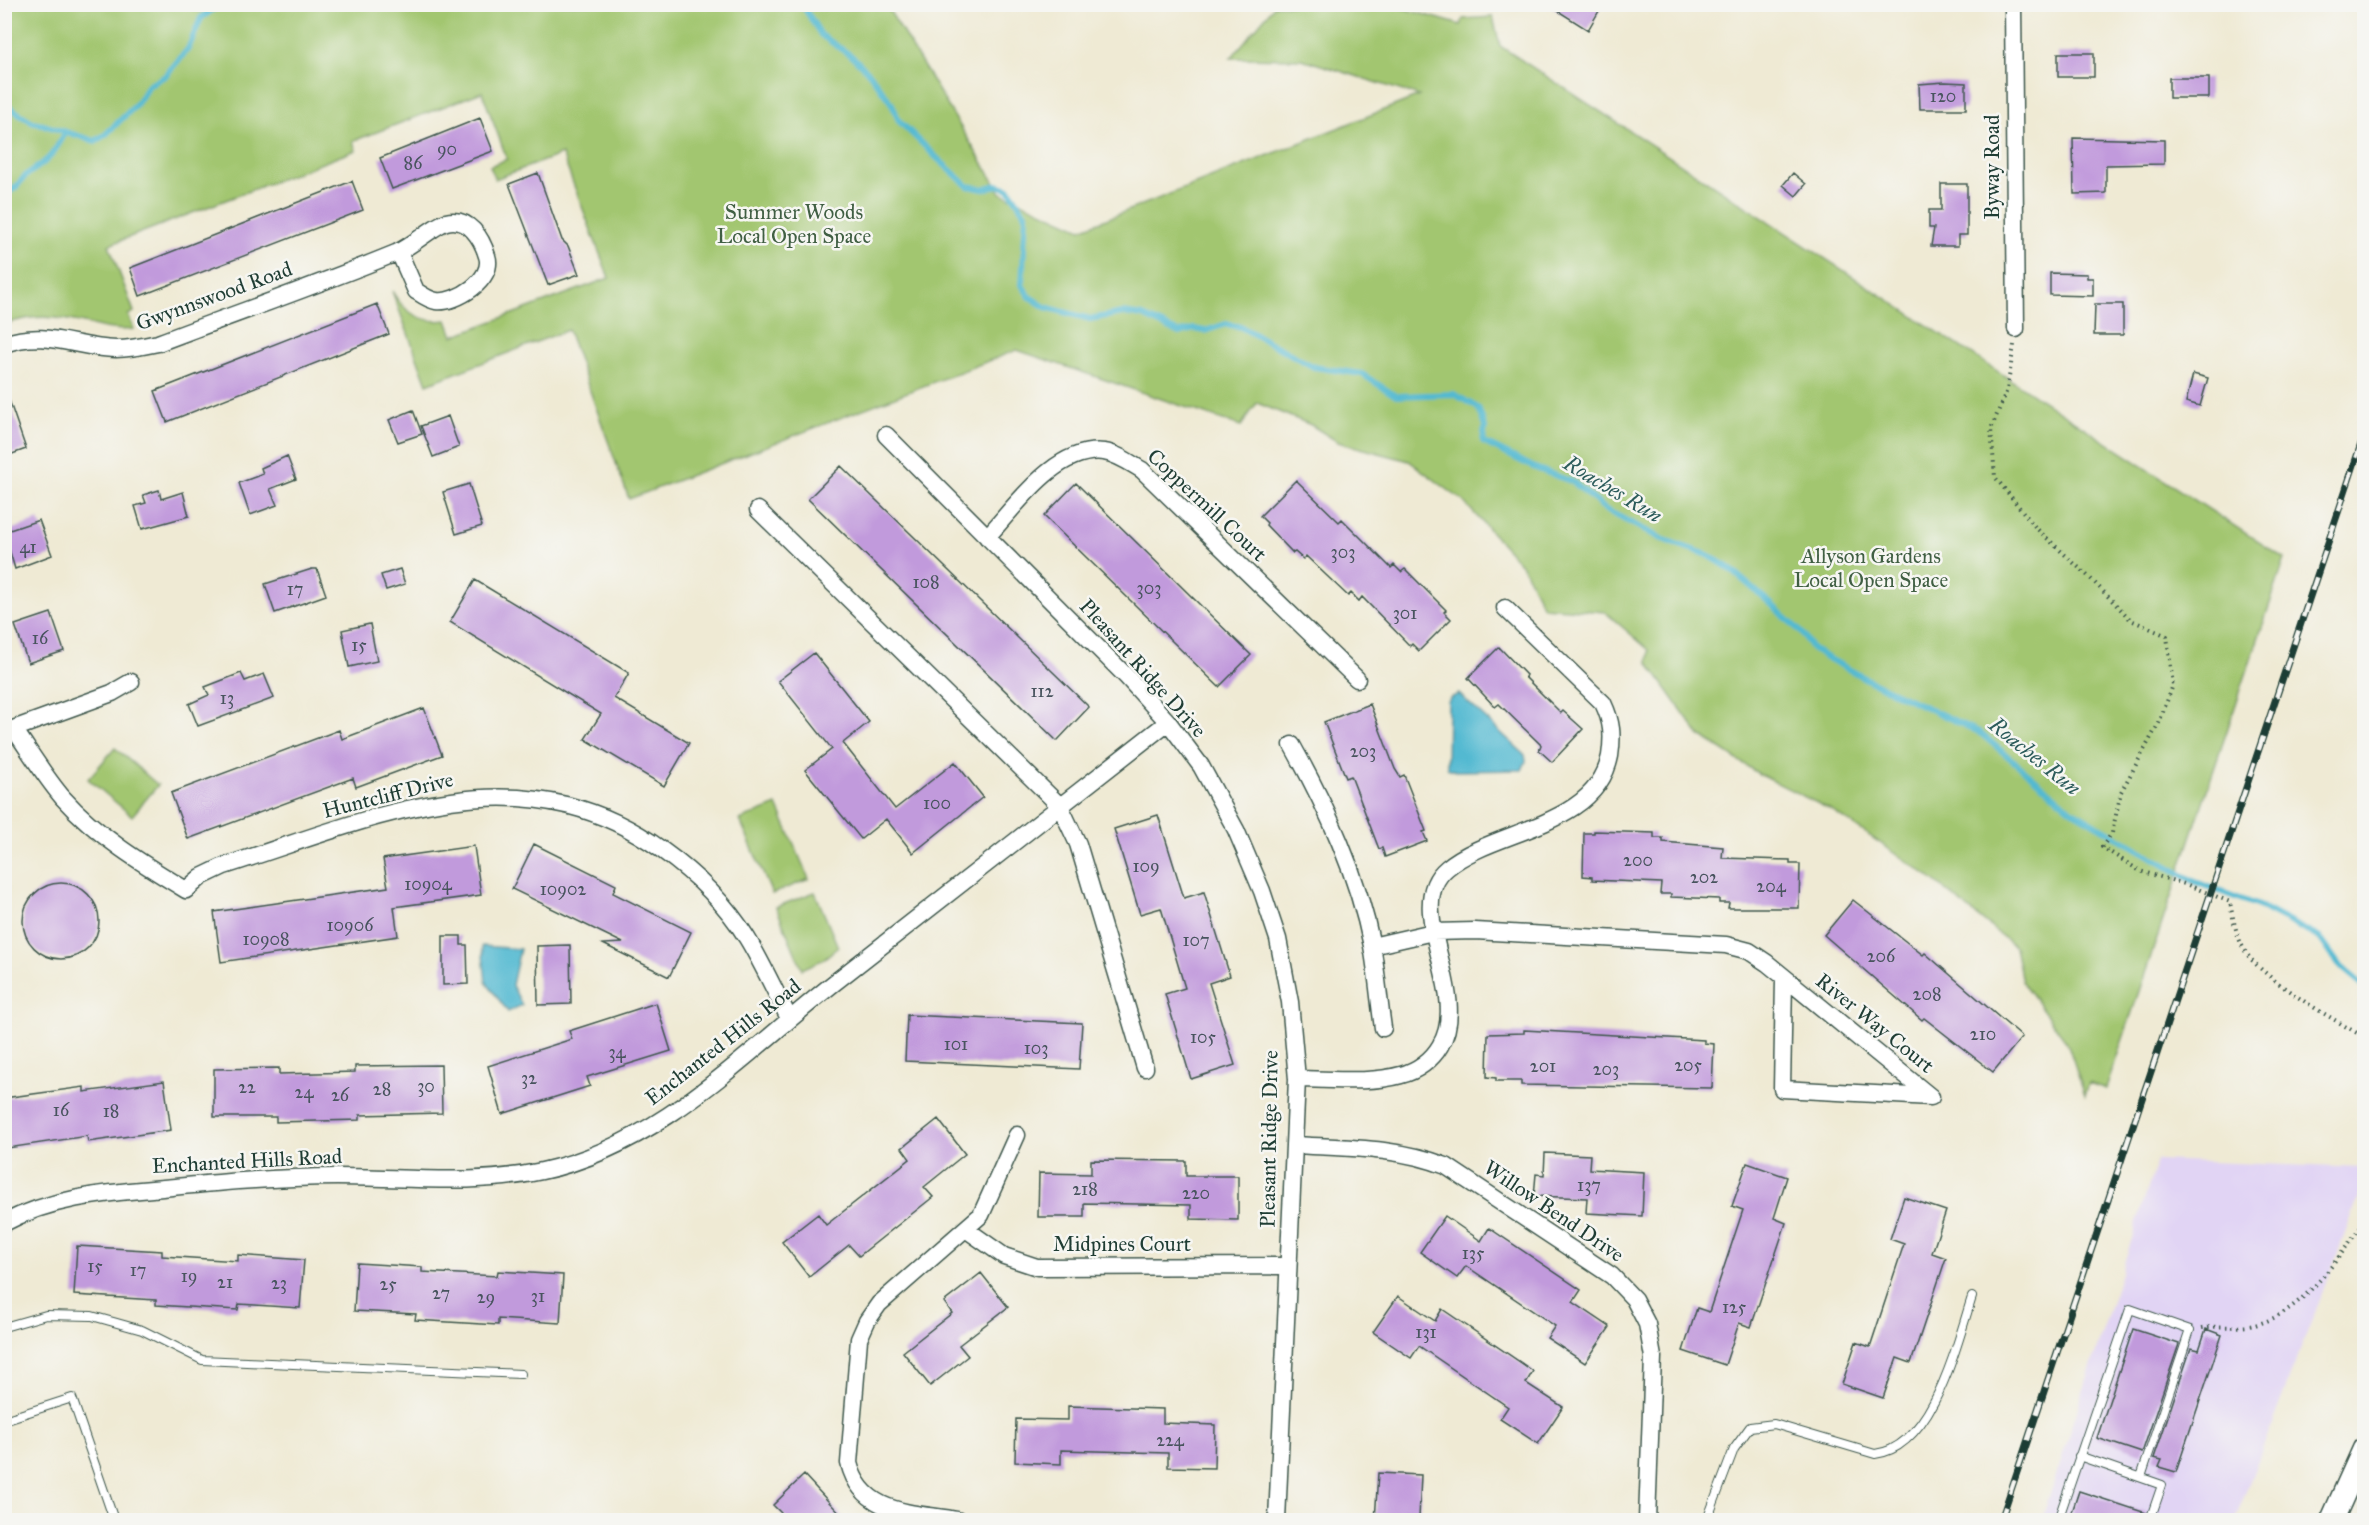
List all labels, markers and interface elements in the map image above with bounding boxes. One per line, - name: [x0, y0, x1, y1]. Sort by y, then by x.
- house number: 120: [1930, 85, 1956, 107]
- street label: Byway Road: [1979, 114, 2005, 220]
- house number: 90: [437, 138, 457, 160]
- house number: 86: [404, 152, 423, 174]
- park label: Summer Woods Local Open Space: [717, 199, 871, 249]
- street label: Gwynnswood Road: [132, 256, 296, 336]
- street label: Coppermill Court: [1142, 443, 1272, 567]
- water label: Roaches Run: [1558, 449, 1667, 529]
- house number: 41: [19, 536, 37, 558]
- house number: 303: [1331, 541, 1355, 563]
- park label: Allyson Gardens Local Open Space: [1794, 543, 1948, 593]
- house number: 108: [912, 571, 940, 593]
- house number: 303: [1137, 577, 1161, 599]
- house number: 17: [287, 578, 303, 600]
- street label: Pleasant Ridge Drive: [1074, 593, 1212, 743]
- house number: 301: [1393, 602, 1417, 624]
- house number: 16: [32, 627, 49, 649]
- house number: 15: [351, 634, 367, 656]
- house number: 112: [1030, 680, 1054, 702]
- house number: 13: [220, 687, 234, 709]
- water label: Roaches Run: [1983, 710, 2087, 801]
- house number: 203: [1350, 740, 1376, 762]
- street label: Huntcliff Drive: [320, 766, 456, 824]
- house number: 100: [923, 792, 951, 814]
- house number: 200: [1623, 849, 1653, 871]
- house number: 109: [1132, 855, 1160, 877]
- house number: 202: [1690, 866, 1718, 888]
- house number: 10904: [404, 873, 453, 895]
- house number: 204: [1756, 875, 1787, 897]
- house number: 10902: [540, 878, 586, 900]
- house number: 10906: [327, 914, 374, 936]
- house number: 10908: [242, 928, 290, 950]
- house number: 107: [1182, 929, 1210, 951]
- house number: 206: [1867, 945, 1896, 967]
- street label: River Way Court: [1811, 967, 1940, 1079]
- street label: Enchanted Hills Road: [640, 973, 806, 1111]
- house number: 208: [1913, 983, 1941, 1005]
- house number: 210: [1970, 1023, 1996, 1045]
- house number: 105: [1190, 1026, 1217, 1048]
- house number: 101: [944, 1033, 968, 1055]
- house number: 103: [1024, 1037, 1048, 1059]
- house number: 34: [608, 1041, 627, 1063]
- street label: Pleasant Ridge Drive: [1254, 1050, 1284, 1228]
- house number: 205: [1674, 1054, 1702, 1076]
- house number: 201: [1530, 1055, 1556, 1077]
- house number: 203: [1593, 1058, 1619, 1080]
- house number: 32: [521, 1067, 537, 1089]
- house number: 30: [417, 1075, 435, 1097]
- house number: 22: [238, 1076, 256, 1098]
- house number: 28: [373, 1078, 391, 1100]
- house number: 24: [295, 1081, 314, 1103]
- house number: 26: [331, 1084, 350, 1106]
- house number: 16: [53, 1099, 70, 1121]
- house number: 18: [103, 1100, 119, 1122]
- street label: Enchanted Hills Road: [151, 1143, 343, 1179]
- street label: Willow Bend Drive: [1479, 1154, 1629, 1268]
- house number: 137: [1577, 1174, 1601, 1196]
- house number: 218: [1072, 1178, 1098, 1200]
- house number: 220: [1182, 1182, 1210, 1204]
- street label: Midpines Court: [1053, 1231, 1192, 1257]
- house number: 135: [1462, 1242, 1485, 1264]
- house number: 15: [87, 1255, 103, 1277]
- house number: 17: [130, 1259, 146, 1281]
- house number: 19: [181, 1265, 197, 1287]
- house number: 21: [217, 1271, 233, 1293]
- house number: 23: [271, 1272, 287, 1294]
- house number: 25: [379, 1273, 397, 1295]
- house number: 27: [432, 1282, 450, 1304]
- house number: 31: [531, 1285, 545, 1307]
- house number: 29: [477, 1286, 495, 1308]
- house number: 125: [1722, 1296, 1747, 1318]
- house number: 131: [1415, 1321, 1437, 1343]
- house number: 224: [1156, 1429, 1185, 1451]

